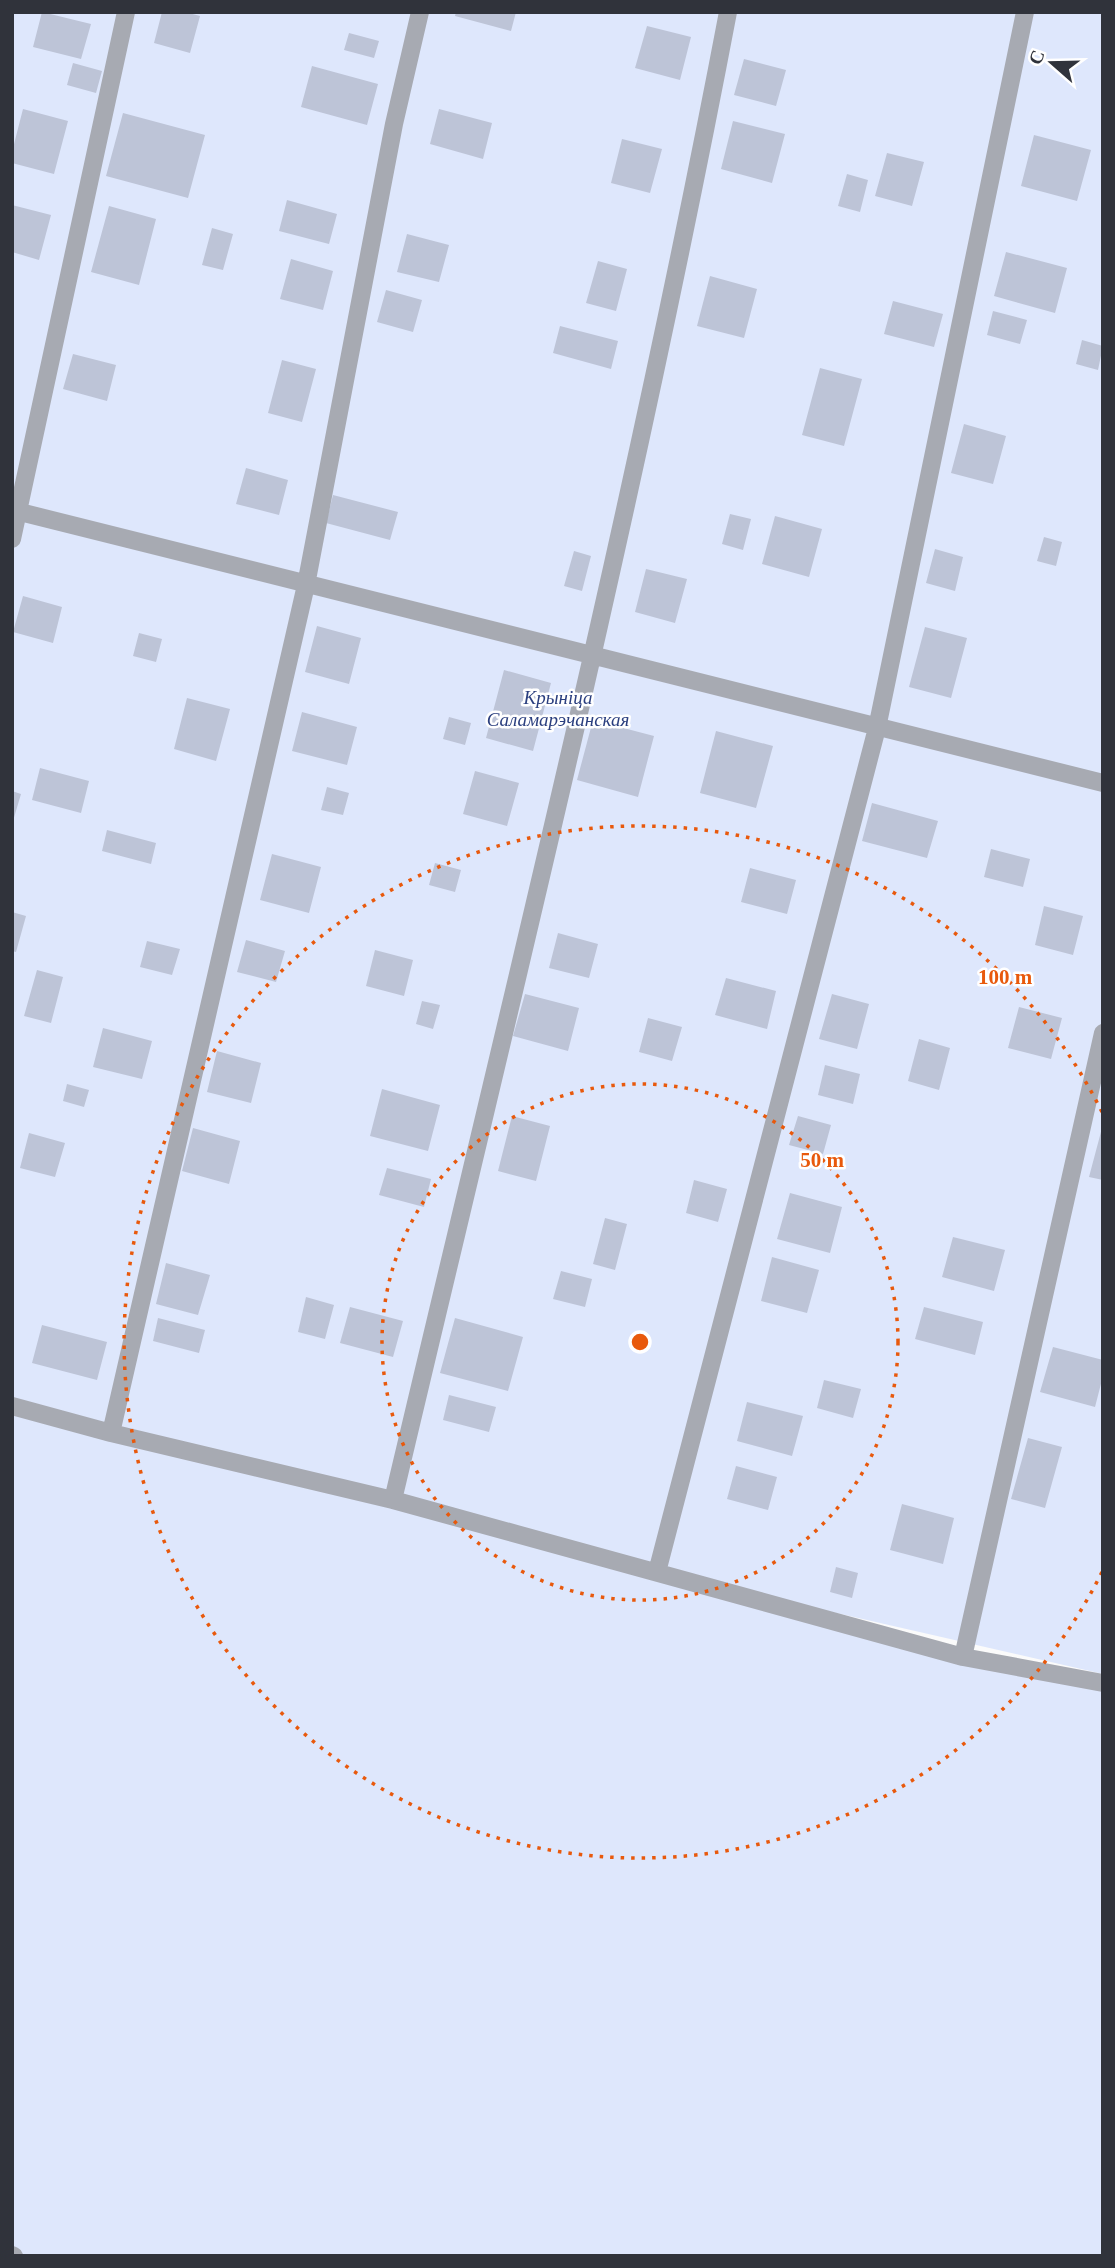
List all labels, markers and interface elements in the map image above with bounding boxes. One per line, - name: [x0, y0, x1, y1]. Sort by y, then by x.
- north arrow: [1017, 28, 1087, 98]
- text: С: [1024, 47, 1049, 67]
- park label: Крыніца Саламарэчанская: [487, 687, 629, 730]
- text: 100 m: [978, 965, 1033, 989]
- text: 50 m: [800, 1148, 844, 1172]
- centre of rings: [628, 1330, 652, 1354]

